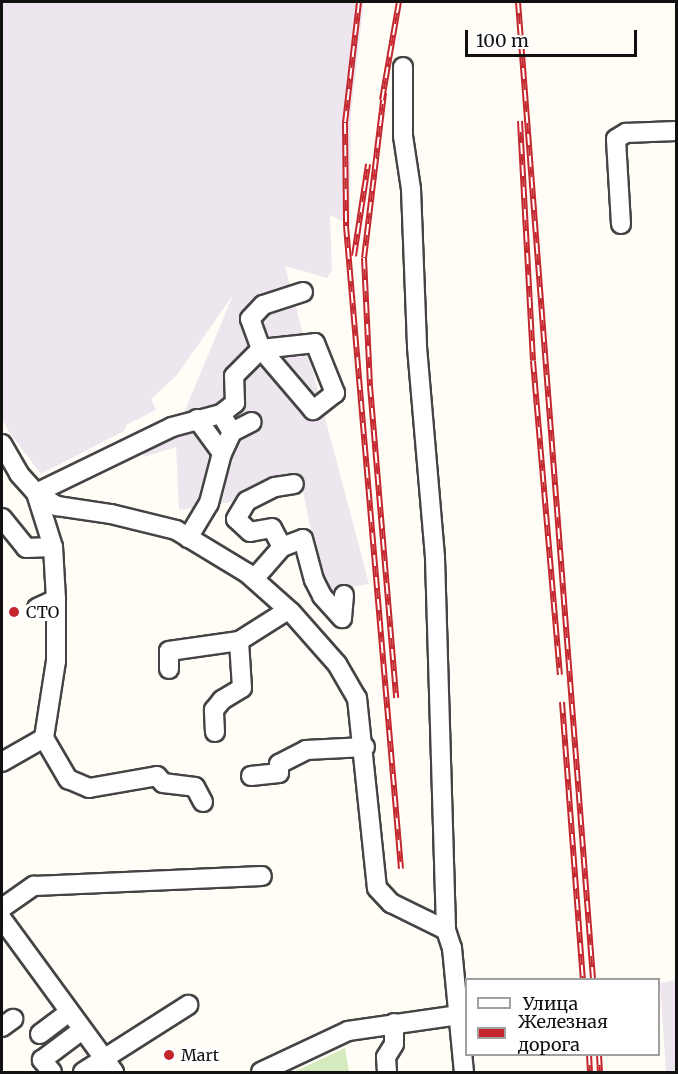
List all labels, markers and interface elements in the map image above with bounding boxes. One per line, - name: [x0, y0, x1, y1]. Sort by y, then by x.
- scale bar: [468, 18, 640, 56]
- text: 100 m: [476, 29, 529, 52]
- place label: СТО: [26, 602, 59, 622]
- marker: СТО: [7, 605, 21, 619]
- legend: [465, 978, 660, 1056]
- text: Улица: [523, 992, 578, 1015]
- text: Железная дорога: [518, 1010, 608, 1056]
- place label: Mart: [181, 1045, 219, 1065]
- marker: Mart: [162, 1048, 176, 1062]

